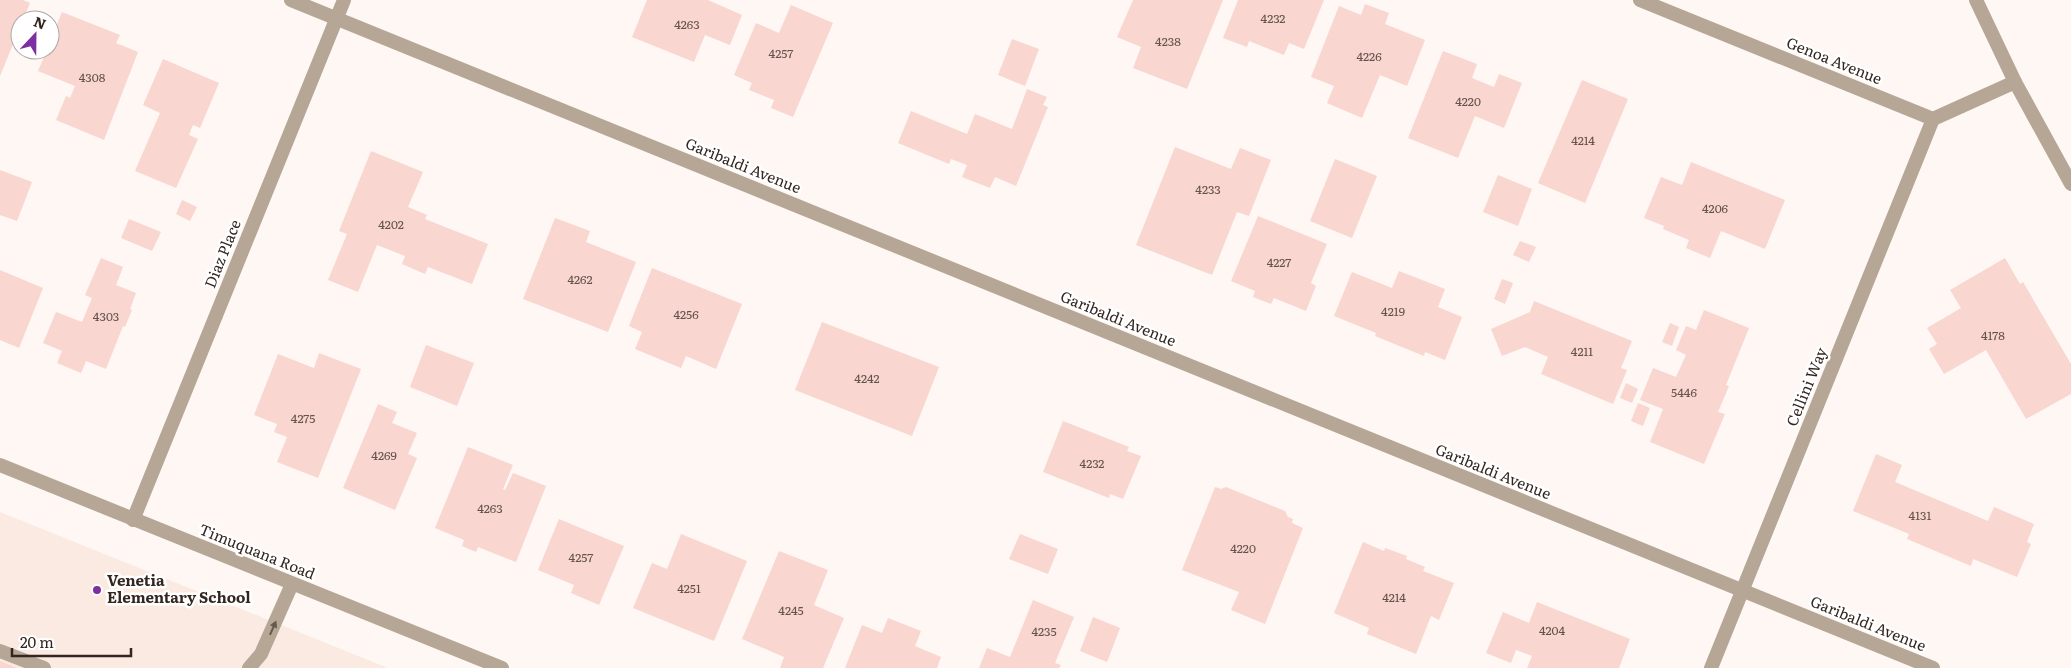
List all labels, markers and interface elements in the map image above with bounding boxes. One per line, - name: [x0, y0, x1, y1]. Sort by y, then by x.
- house number: 4232: [1261, 9, 1285, 27]
- north arrow: [10, 10, 60, 60]
- text: N: [31, 11, 50, 34]
- house number: 4263: [674, 15, 700, 33]
- street label: Genoa Avenue: [1783, 30, 1886, 89]
- house number: 4238: [1155, 32, 1181, 50]
- house number: 4257: [769, 44, 793, 62]
- house number: 4226: [1356, 47, 1382, 65]
- house number: 4308: [79, 68, 106, 86]
- house number: 4220: [1455, 92, 1481, 110]
- street label: Garibaldi Avenue: [682, 131, 805, 198]
- house number: 4214: [1571, 131, 1595, 149]
- house number: 4233: [1195, 180, 1221, 198]
- house number: 4206: [1702, 199, 1729, 217]
- house number: 4202: [378, 215, 404, 233]
- street label: Diaz Place: [197, 216, 246, 291]
- house number: 4227: [1267, 253, 1291, 271]
- house number: 4262: [567, 270, 593, 288]
- street label: Garibaldi Avenue: [1057, 284, 1180, 351]
- house number: 4219: [1381, 302, 1405, 320]
- house number: 4256: [673, 305, 699, 323]
- house number: 4303: [93, 307, 119, 325]
- house number: 4178: [1981, 326, 2005, 344]
- house number: 4211: [1571, 342, 1593, 360]
- street label: Cellini Way: [1779, 343, 1832, 429]
- house number: 4242: [854, 369, 880, 387]
- house number: 5446: [1671, 383, 1697, 401]
- house number: 4275: [291, 409, 315, 427]
- street label: Garibaldi Avenue: [1432, 437, 1555, 504]
- house number: 4269: [371, 446, 397, 464]
- house number: 4232: [1080, 454, 1104, 472]
- house number: 4263: [477, 499, 503, 517]
- house number: 4131: [1909, 506, 1932, 524]
- street label: Timuquana Road: [196, 517, 319, 584]
- house number: 4220: [1230, 539, 1256, 557]
- house number: 4257: [569, 548, 593, 566]
- place label: Venetia Elementary School: [107, 568, 251, 608]
- house number: 4251: [677, 579, 701, 597]
- marker: Venetia Elementary School: [91, 584, 103, 596]
- house number: 4214: [1382, 588, 1406, 606]
- street label: Garibaldi Avenue: [1807, 589, 1930, 656]
- house number: 4245: [778, 601, 804, 619]
- one-way arrow: [269, 621, 277, 635]
- house number: 4204: [1539, 621, 1566, 639]
- house number: 4235: [1031, 622, 1057, 640]
- scale bar: [12, 626, 131, 658]
- text: 20 m: [20, 630, 54, 653]

